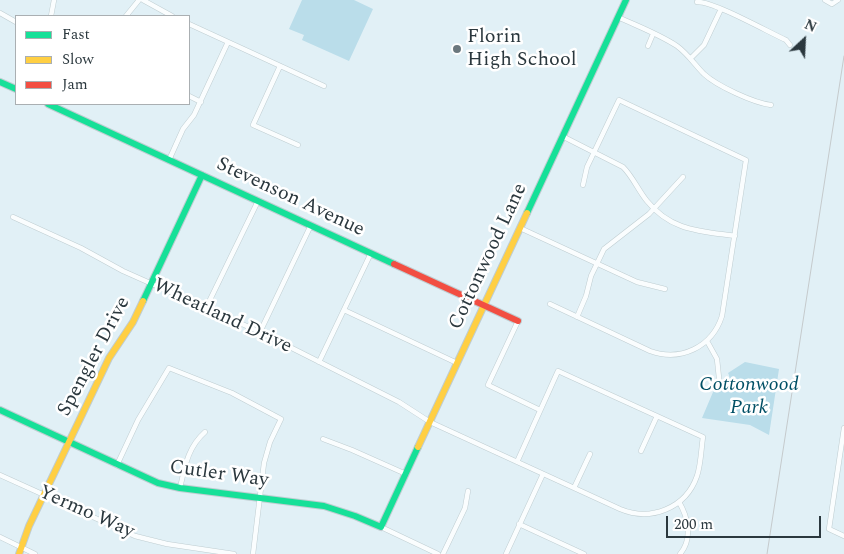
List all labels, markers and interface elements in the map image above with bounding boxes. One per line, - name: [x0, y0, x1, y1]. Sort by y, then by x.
- text: N: [801, 14, 820, 38]
- legend: [15, 15, 190, 105]
- north arrow: [779, 15, 829, 65]
- text: Fast: [62, 23, 90, 46]
- place label: Florin High School: [467, 26, 577, 73]
- marker: Florin High School: [451, 43, 463, 55]
- text: Slow: [62, 48, 94, 71]
- text: Jam: [62, 73, 88, 96]
- street label: Stevenson Avenue: [212, 153, 368, 243]
- street label: Cottonwood Lane: [445, 180, 533, 334]
- street label: Wheatland Drive: [149, 274, 295, 360]
- street label: Spengler Drive: [54, 293, 136, 421]
- park label: Cottonwood Park: [699, 374, 799, 421]
- street label: Cutler Way: [168, 456, 270, 494]
- street label: Yermo Way: [34, 481, 138, 545]
- scale bar: [669, 506, 824, 538]
- text: 200 m: [674, 513, 713, 536]

